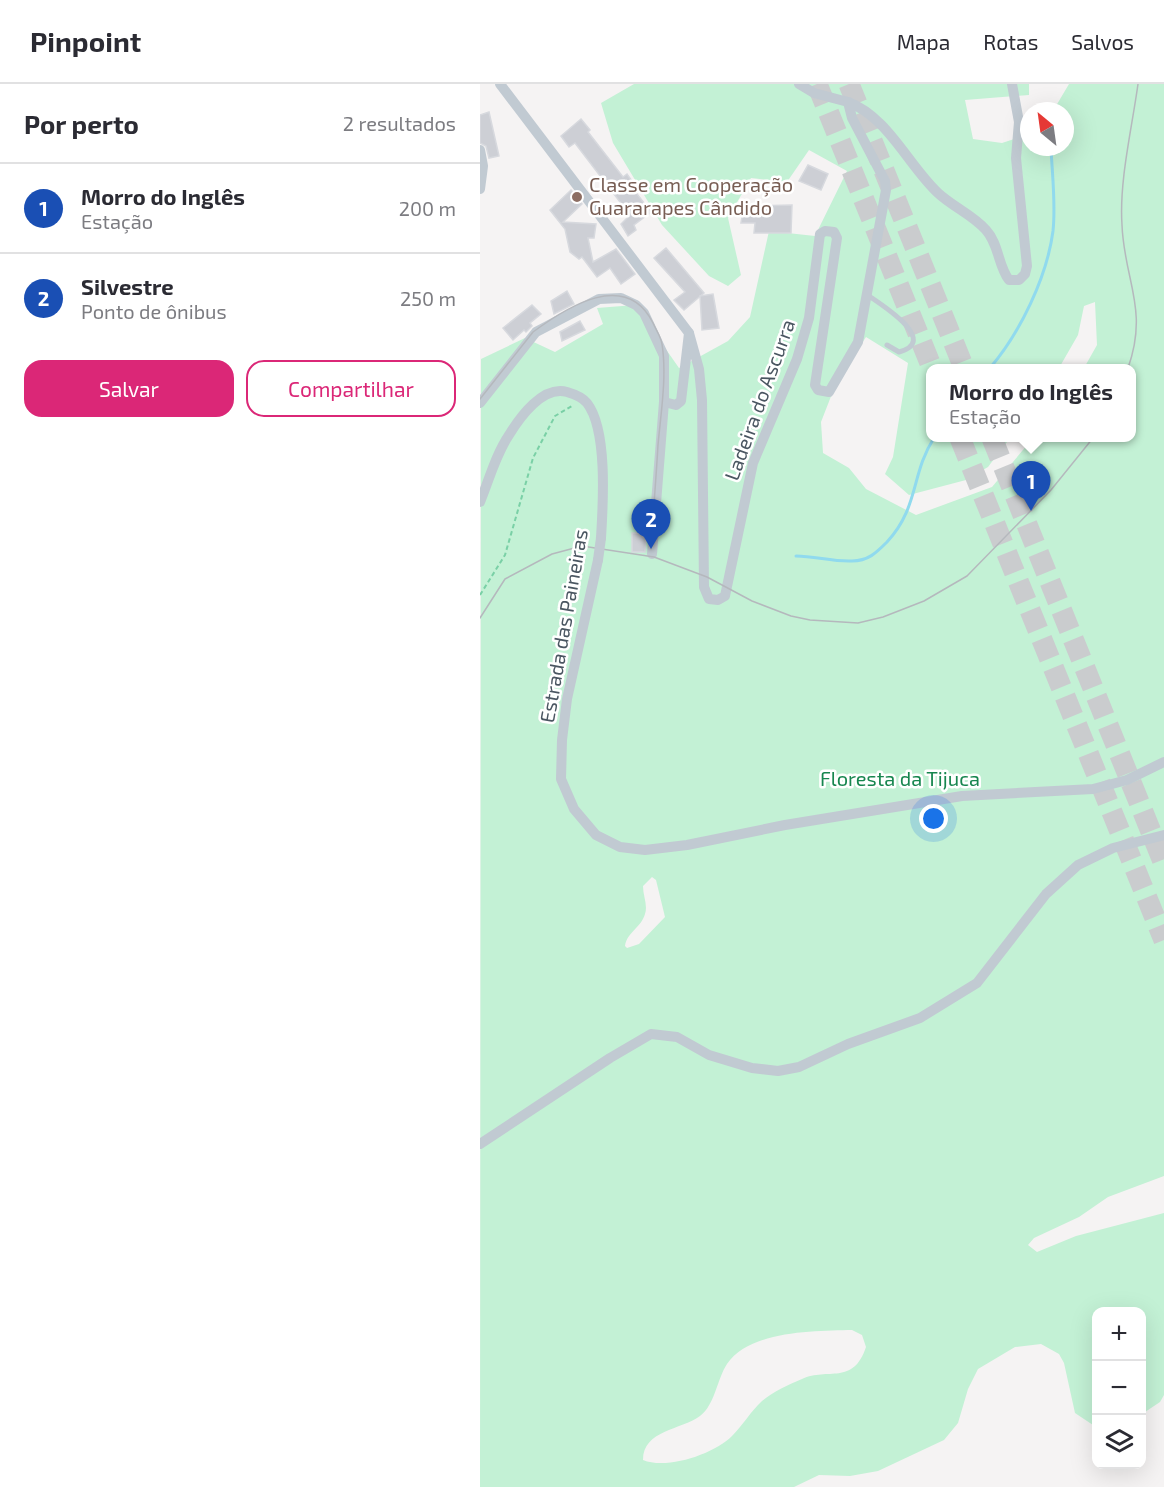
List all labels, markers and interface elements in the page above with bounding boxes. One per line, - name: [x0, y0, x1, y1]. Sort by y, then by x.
- text: Pinpoint: [30, 24, 141, 58]
- text: Mapa: [897, 29, 950, 54]
- text: Rotas: [983, 29, 1038, 54]
- text: Salvos: [1071, 29, 1134, 54]
- north arrow: [1020, 102, 1074, 156]
- text: Por perto: [24, 108, 139, 139]
- text: 2 resultados: [343, 111, 456, 135]
- place label: Classe em Cooperação Guararapes Cândido: [589, 172, 793, 219]
- text: Morro do Inglês: [81, 183, 245, 209]
- marker: Classe em Cooperação Guararapes Cândido: [570, 190, 584, 204]
- text: 1: [39, 196, 48, 220]
- text: 200 m: [399, 196, 456, 220]
- text: Estação: [81, 209, 153, 233]
- text: Silvestre: [81, 273, 174, 299]
- text: 2: [38, 286, 49, 310]
- text: 250 m: [400, 286, 456, 310]
- text: Ponto de ônibus: [81, 299, 227, 323]
- street label: Ladeira do Ascurra: [719, 316, 799, 483]
- button: Salvar: [24, 360, 234, 417]
- button: Compartilhar: [246, 360, 456, 417]
- popup: [926, 364, 1136, 442]
- text: Morro do Inglês: [949, 378, 1113, 404]
- text: Estação: [949, 404, 1021, 428]
- pin: 1: [1012, 462, 1050, 511]
- pin: 2: [632, 500, 670, 549]
- street label: Estrada das Paineiras: [534, 527, 592, 724]
- park label: Floresta da Tijuca: [820, 766, 980, 790]
- your location: [919, 804, 948, 833]
- map controls: [1092, 1307, 1146, 1469]
- button: +: [1092, 1307, 1146, 1361]
- button: −: [1092, 1361, 1146, 1415]
- button: layers: [1092, 1415, 1146, 1469]

